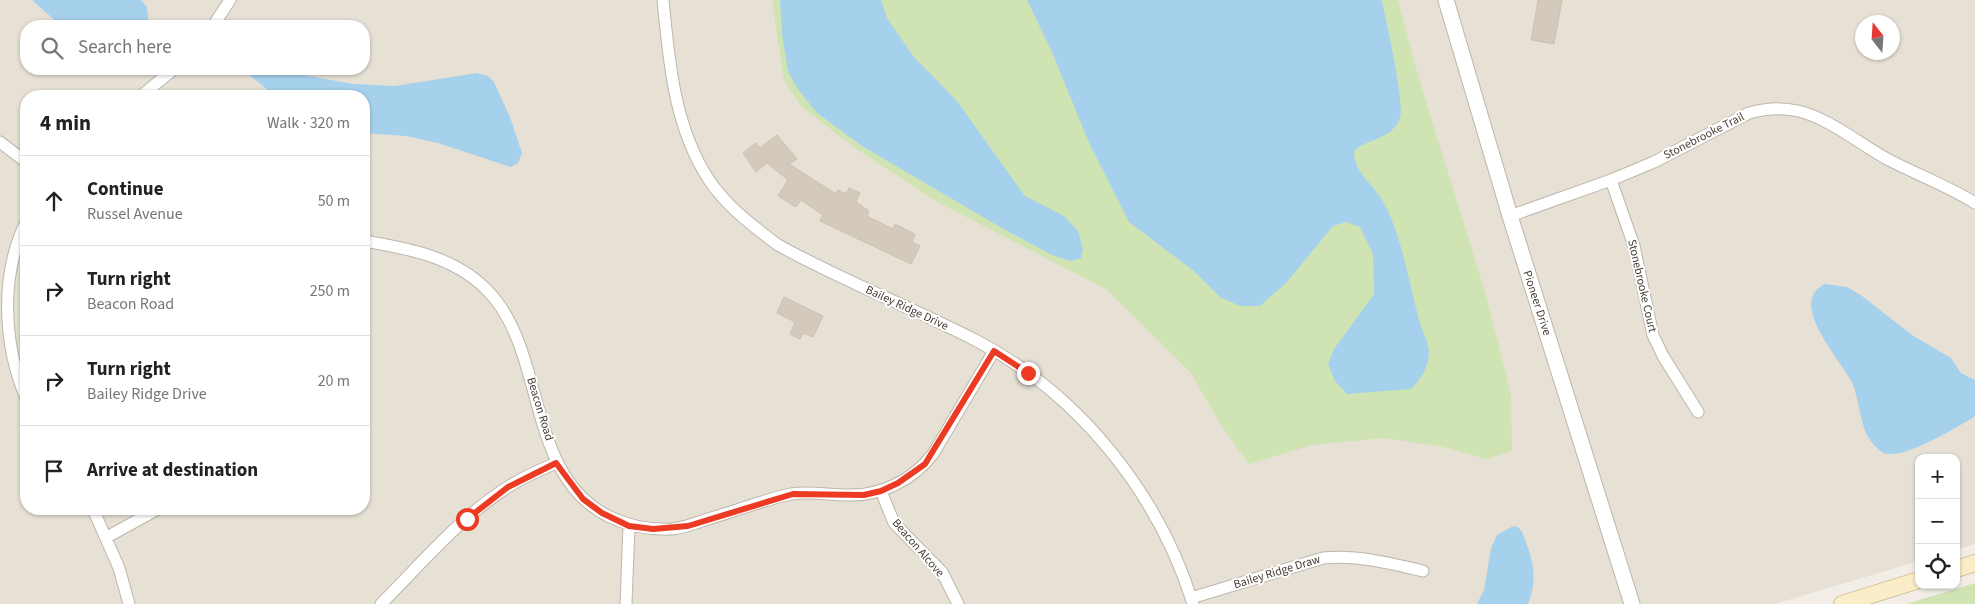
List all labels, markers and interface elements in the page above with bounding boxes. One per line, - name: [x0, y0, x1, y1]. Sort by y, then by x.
- north arrow: [1855, 15, 1900, 60]
- search box: [20, 20, 370, 75]
- icon: search: [38, 34, 66, 62]
- text: Search here: [78, 34, 172, 61]
- text: 4 min: [40, 108, 91, 138]
- street label: Stonebrooke Trail: [1661, 108, 1747, 164]
- text: Walk · 320 m: [267, 112, 350, 134]
- text: Continue: [87, 176, 164, 203]
- icon: ahead: [40, 187, 68, 215]
- text: 50 m: [318, 190, 350, 212]
- text: Russel Avenue: [87, 203, 183, 225]
- street label: Stonebrooke Court: [1623, 238, 1661, 334]
- text: Turn right: [87, 266, 171, 293]
- street label: Pioneer Drive: [1519, 268, 1555, 338]
- icon: right: [40, 277, 68, 305]
- text: 250 m: [310, 280, 350, 302]
- street label: Bailey Ridge Drive: [863, 281, 951, 335]
- text: Beacon Road: [87, 293, 174, 315]
- text: Turn right: [87, 356, 171, 383]
- route end: [1017, 362, 1040, 385]
- icon: right: [40, 367, 68, 395]
- text: 20 m: [318, 370, 350, 392]
- street label: Beacon Road: [522, 375, 558, 443]
- text: Bailey Ridge Drive: [87, 383, 207, 405]
- map controls: [1915, 454, 1960, 589]
- button: +: [1915, 454, 1960, 499]
- icon: arrive: [40, 457, 68, 485]
- text: Arrive at destination: [87, 457, 258, 484]
- button: −: [1915, 499, 1960, 544]
- route start: [456, 508, 479, 531]
- street label: Beacon Alcove: [888, 515, 948, 581]
- button: locate: [1915, 544, 1960, 589]
- street label: Bailey Ridge Draw: [1232, 551, 1323, 593]

